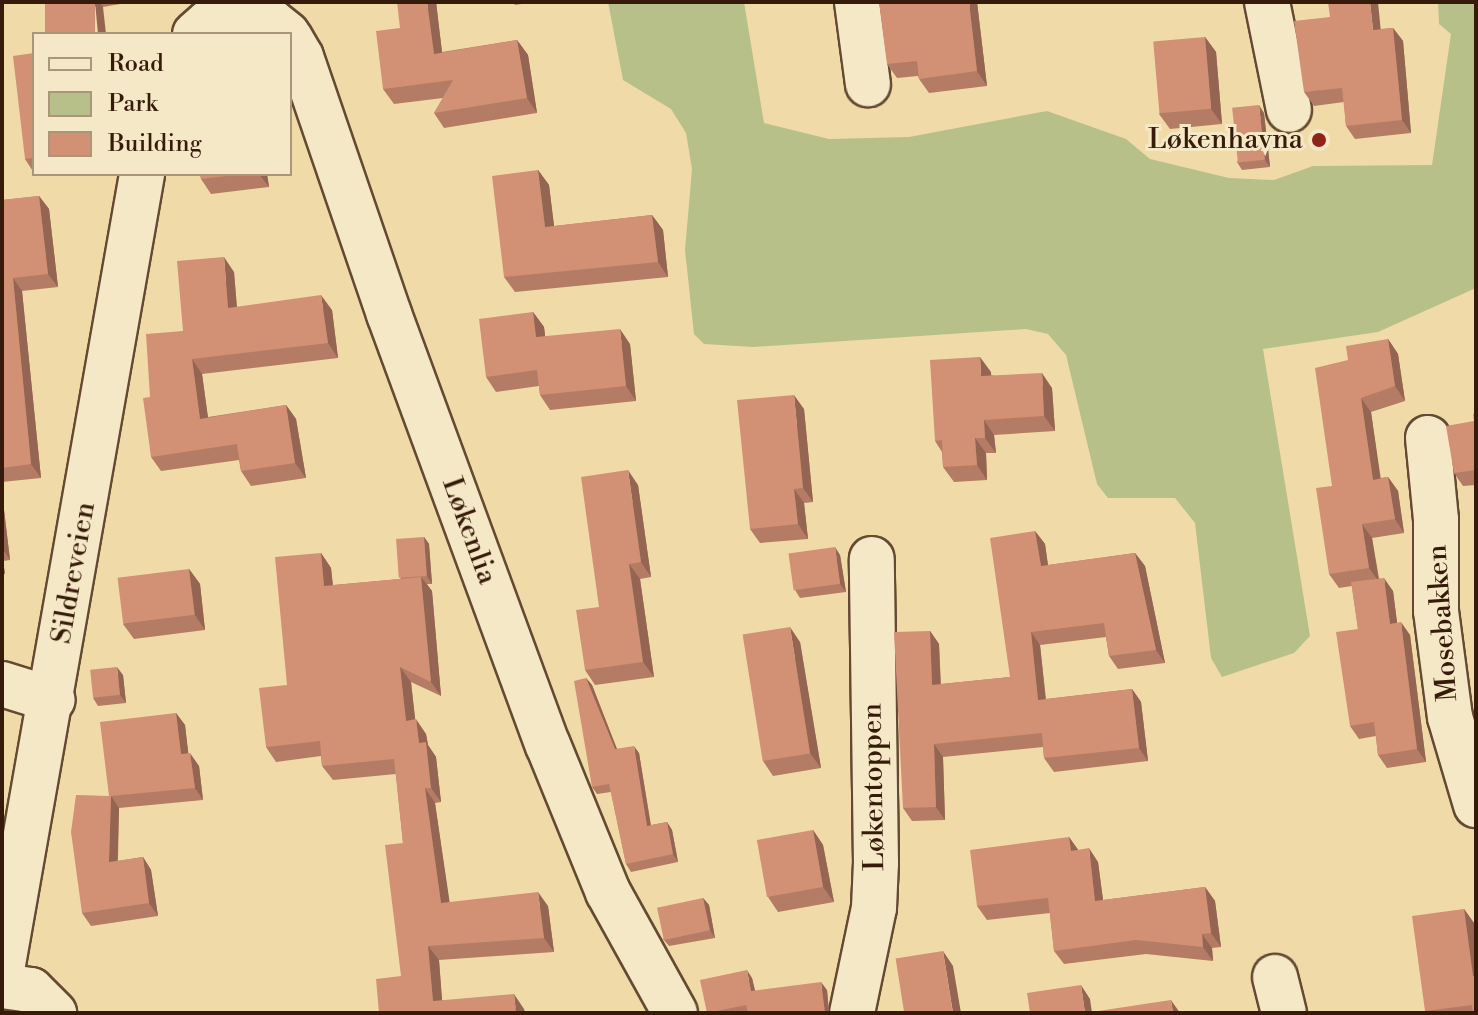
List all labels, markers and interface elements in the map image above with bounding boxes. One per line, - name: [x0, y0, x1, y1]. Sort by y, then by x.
- legend: [32, 32, 292, 176]
- text: Road: [108, 49, 164, 79]
- text: Park: [108, 89, 158, 119]
- place label: Løkenhavna: [1148, 123, 1303, 157]
- text: Building: [108, 129, 202, 159]
- marker: Løkenhavna: [1310, 131, 1328, 149]
- street label: Løkenlia: [434, 473, 504, 589]
- street label: Sildreveien: [45, 500, 103, 646]
- street label: Mosebakken: [1421, 544, 1465, 702]
- street label: Løkentoppen: [856, 703, 892, 871]

